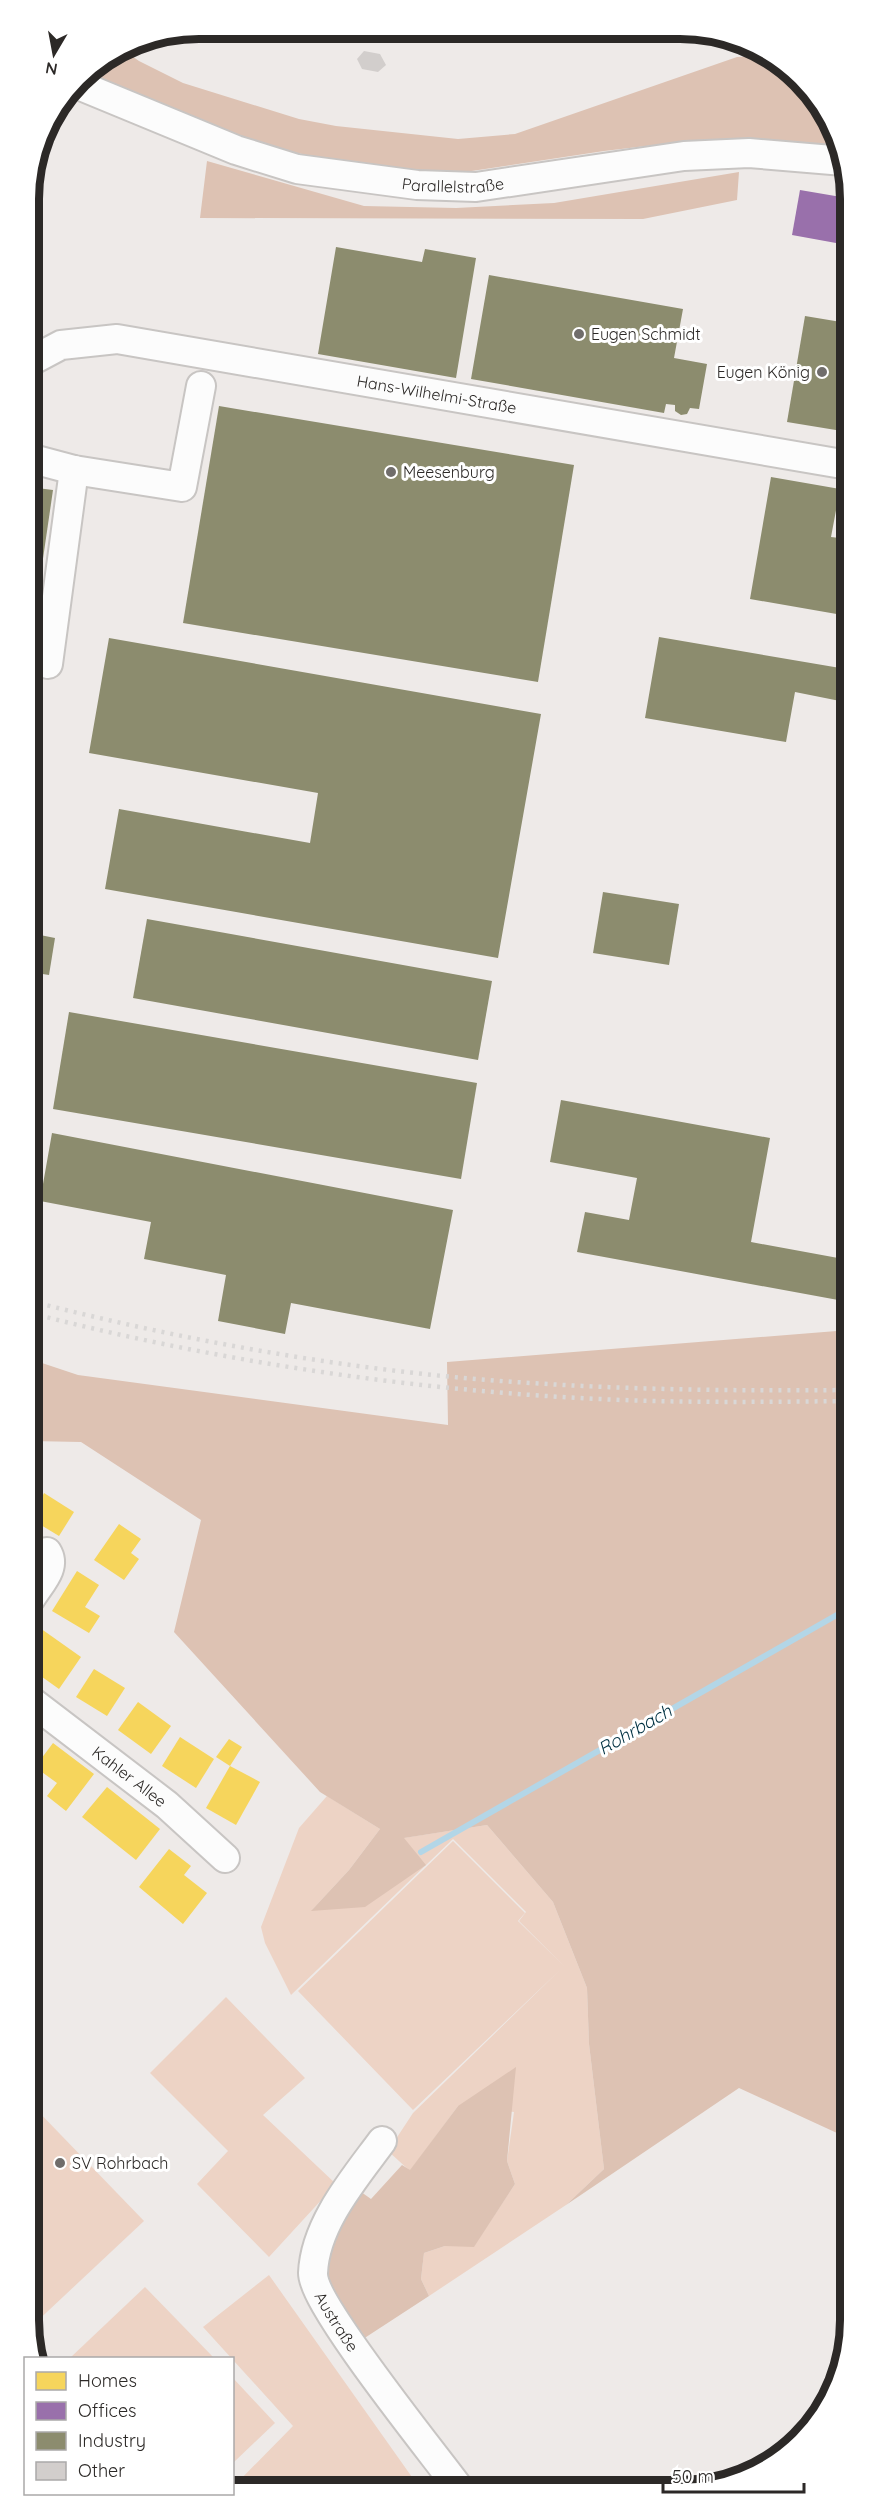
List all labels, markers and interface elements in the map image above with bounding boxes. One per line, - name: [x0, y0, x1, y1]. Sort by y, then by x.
- north arrow: [24, 24, 84, 84]
- text: N: [44, 58, 59, 80]
- street label: Parallelstraße: [401, 173, 505, 197]
- place label: Eugen Schmidt: [591, 324, 701, 344]
- marker: Eugen Schmidt: [572, 327, 586, 341]
- place label: Eugen König: [717, 362, 810, 382]
- marker: Eugen König: [815, 365, 829, 379]
- street label: Hans-Wilhelmi-Straße: [355, 371, 518, 418]
- place label: Meesenburg: [403, 462, 495, 482]
- marker: Meesenburg: [384, 465, 398, 479]
- water label: Rohrbach: [594, 1699, 676, 1760]
- street label: Kahler Allee: [88, 1742, 171, 1811]
- place label: SV Rohrbach: [72, 2153, 168, 2173]
- marker: SV Rohrbach: [53, 2156, 67, 2170]
- street label: Austraße: [311, 2288, 363, 2355]
- legend: [24, 2357, 234, 2495]
- text: Homes: [78, 2369, 137, 2392]
- text: Offices: [78, 2399, 137, 2422]
- text: Industry: [78, 2429, 146, 2452]
- scale bar: [663, 2456, 804, 2494]
- text: Other: [78, 2459, 125, 2482]
- text: 50 m: [672, 2465, 714, 2488]

